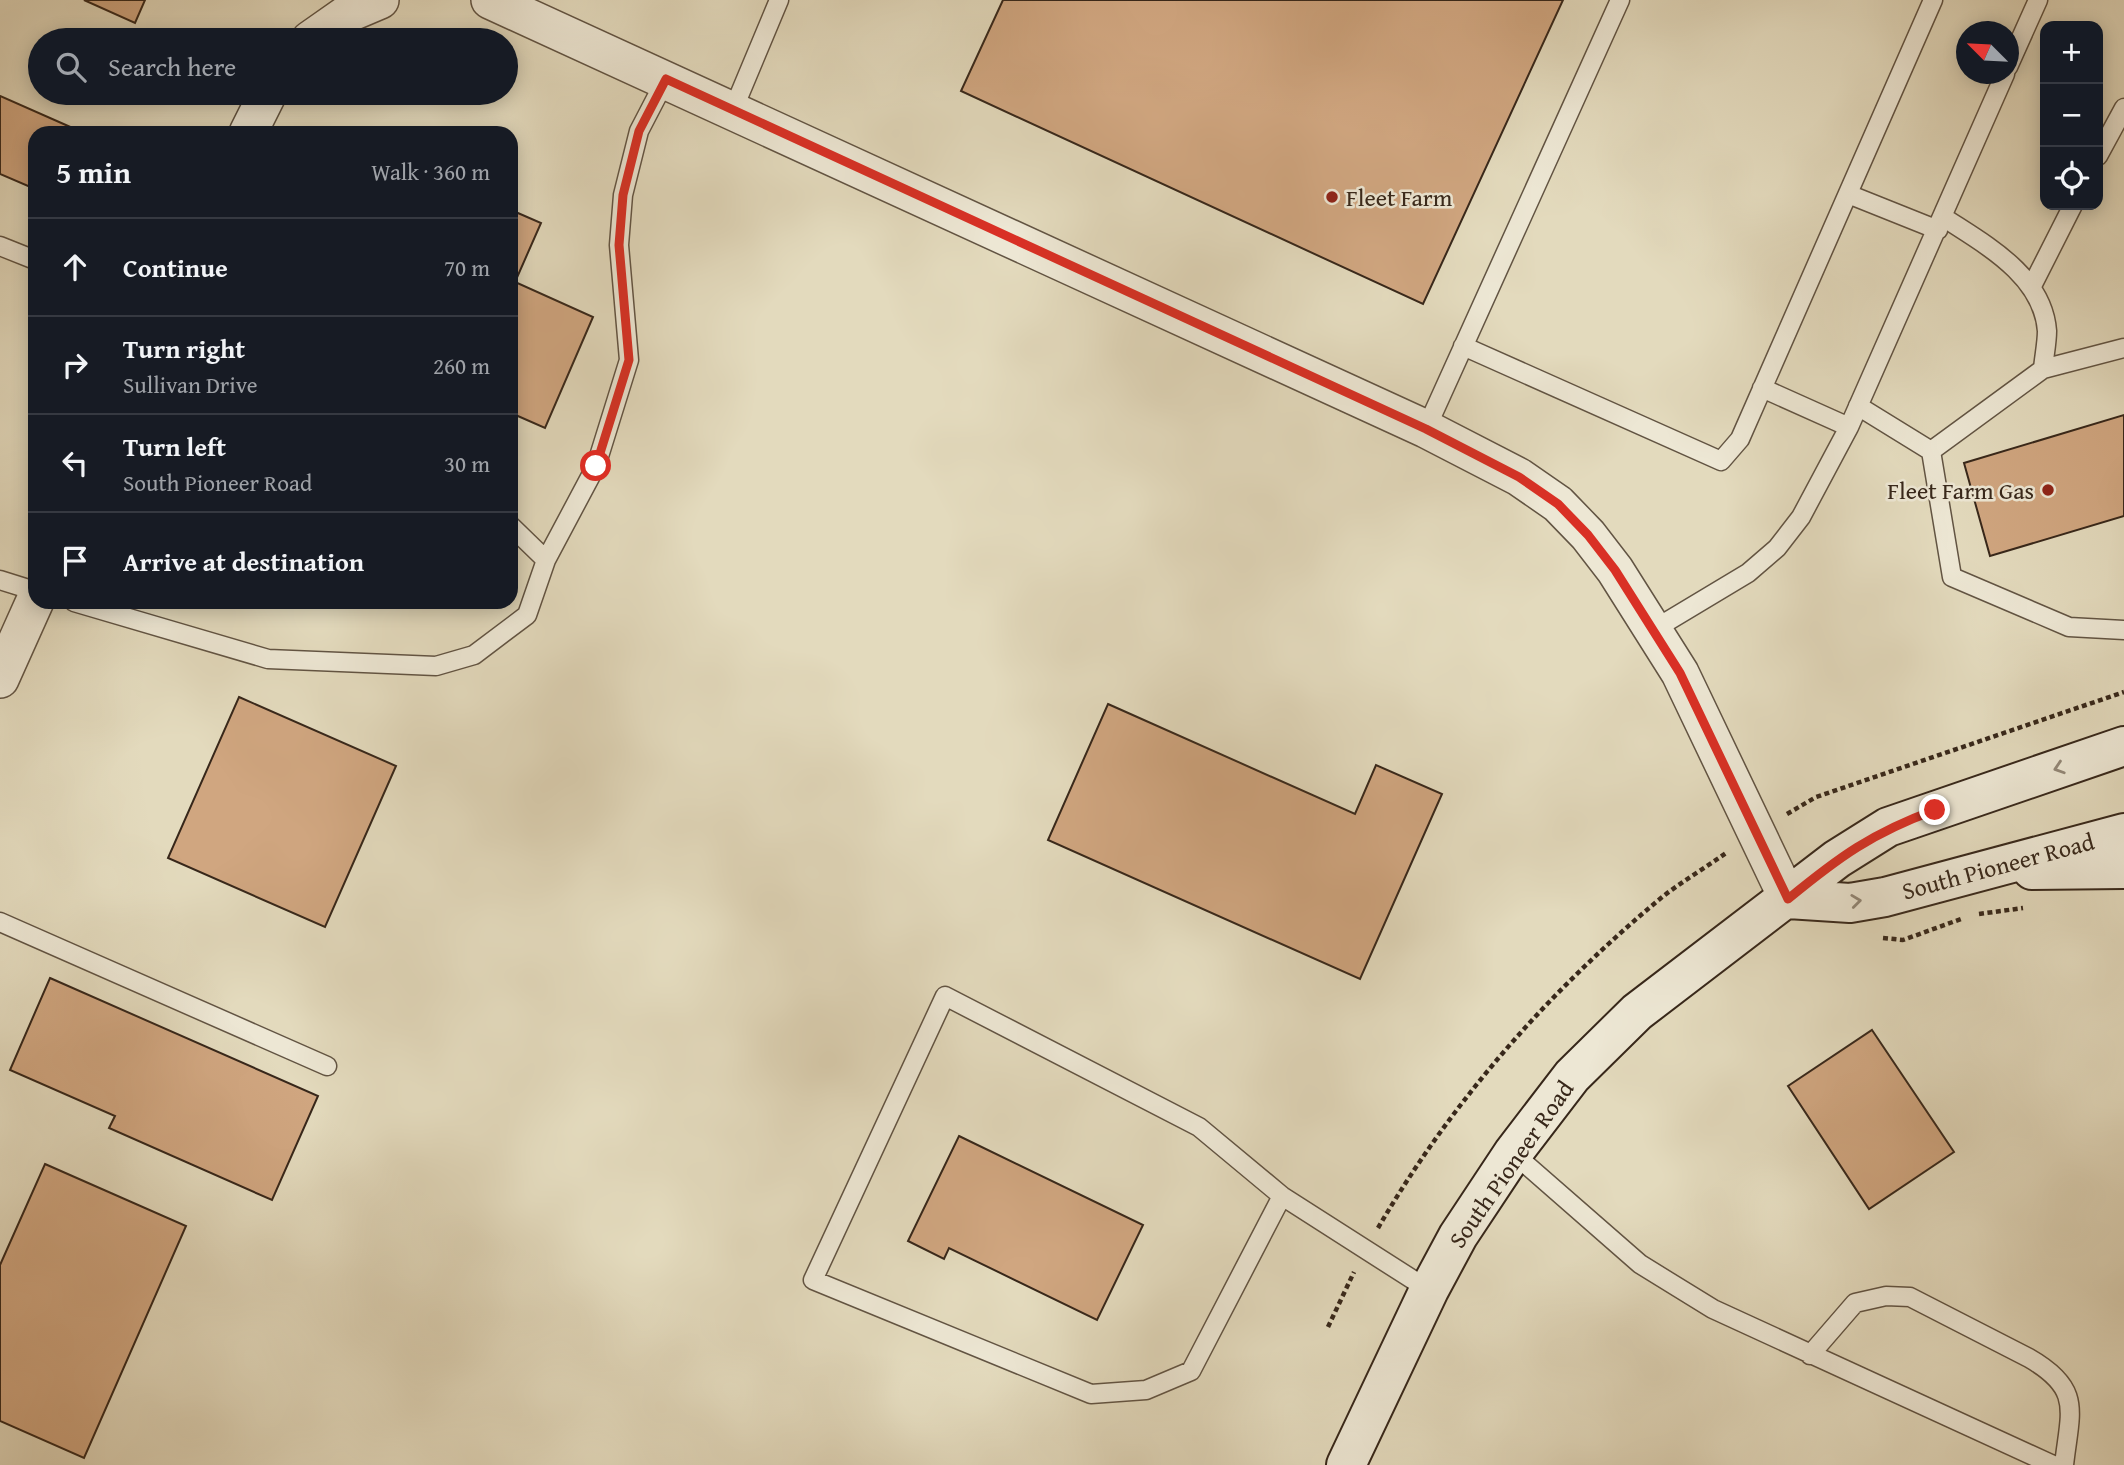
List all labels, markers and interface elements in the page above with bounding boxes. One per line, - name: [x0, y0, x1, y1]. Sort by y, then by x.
- north arrow: [1956, 21, 2019, 84]
- map controls: [2040, 21, 2103, 210]
- button: +: [2040, 21, 2103, 84]
- search box: [28, 28, 518, 105]
- text: Search here: [108, 47, 236, 86]
- icon: search: [52, 48, 90, 86]
- button: −: [2040, 84, 2103, 147]
- button: locate: [2040, 147, 2103, 210]
- text: 5 min: [56, 150, 131, 194]
- text: Walk · 360 m: [371, 155, 490, 188]
- place label: Fleet Farm: [1346, 180, 1453, 215]
- marker: Fleet Farm: [1324, 189, 1340, 205]
- icon: ahead: [56, 248, 94, 286]
- text: Continue: [123, 248, 228, 287]
- text: 70 m: [444, 251, 490, 284]
- text: Turn right: [123, 329, 245, 368]
- icon: right: [56, 346, 94, 384]
- text: 260 m: [433, 349, 490, 382]
- text: Sullivan Drive: [123, 368, 258, 401]
- text: Turn left: [123, 427, 226, 466]
- icon: left: [56, 444, 94, 482]
- text: 30 m: [444, 447, 490, 480]
- route start: [580, 450, 611, 481]
- text: South Pioneer Road: [123, 466, 312, 499]
- place label: Fleet Farm Gas: [1887, 473, 2034, 508]
- marker: Fleet Farm Gas: [2040, 482, 2056, 498]
- icon: arrive: [56, 542, 94, 580]
- text: Arrive at destination: [123, 542, 364, 581]
- one-way arrow: [2054, 760, 2066, 774]
- route end: [1919, 794, 1950, 825]
- street label: South Pioneer Road: [1898, 823, 2098, 908]
- one-way arrow: [1850, 894, 1862, 909]
- street label: South Pioneer Road: [1440, 1073, 1582, 1255]

